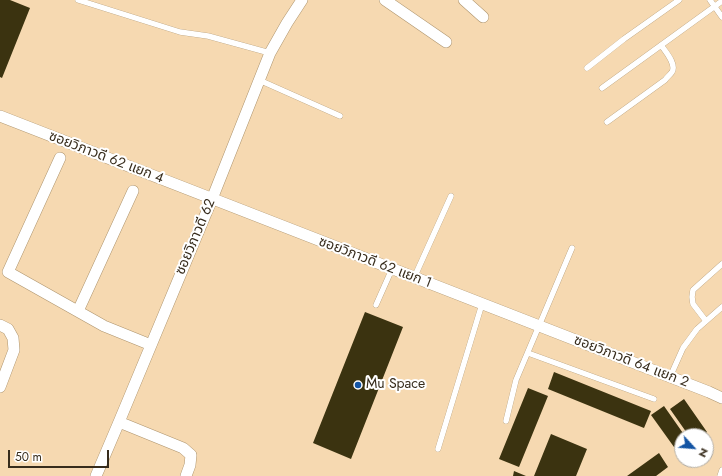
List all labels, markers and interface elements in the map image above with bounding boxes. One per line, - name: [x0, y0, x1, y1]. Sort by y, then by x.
- street label: ซอยวิภาวดี 62 แยก 4: [46, 128, 166, 188]
- street label: ซอยวิภาวดี 62: [172, 196, 220, 278]
- street label: ซอยวิภาวดี 62 แยก 1: [316, 234, 434, 292]
- street label: ซอยวิภาวดี 64 แยก 2: [571, 332, 691, 392]
- place label: Mu Space: [366, 377, 425, 393]
- marker: Mu Space: [353, 380, 363, 390]
- north arrow: [674, 428, 714, 468]
- scale bar: [10, 442, 111, 468]
- text: N: [695, 445, 713, 460]
- text: 50 m: [15, 448, 42, 466]

